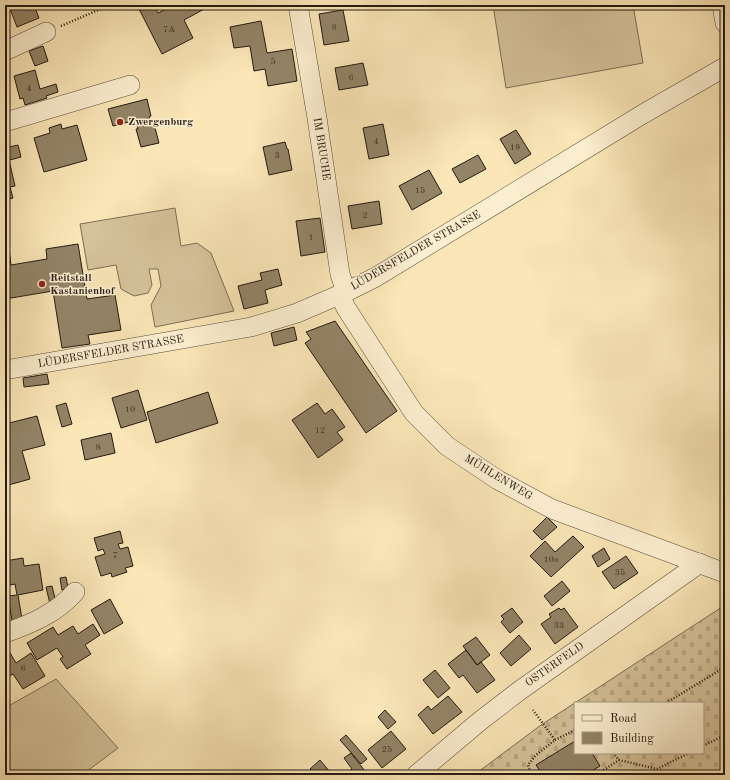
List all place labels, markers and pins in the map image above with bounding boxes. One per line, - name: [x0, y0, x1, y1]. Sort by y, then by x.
- marker: Zwergenburg: [115, 117, 125, 127]
- place label: Zwergenburg: [128, 117, 193, 128]
- place label: Reitstall Kastanienhof: [50, 273, 116, 297]
- marker: Reitstall Kastanienhof: [37, 279, 47, 289]

